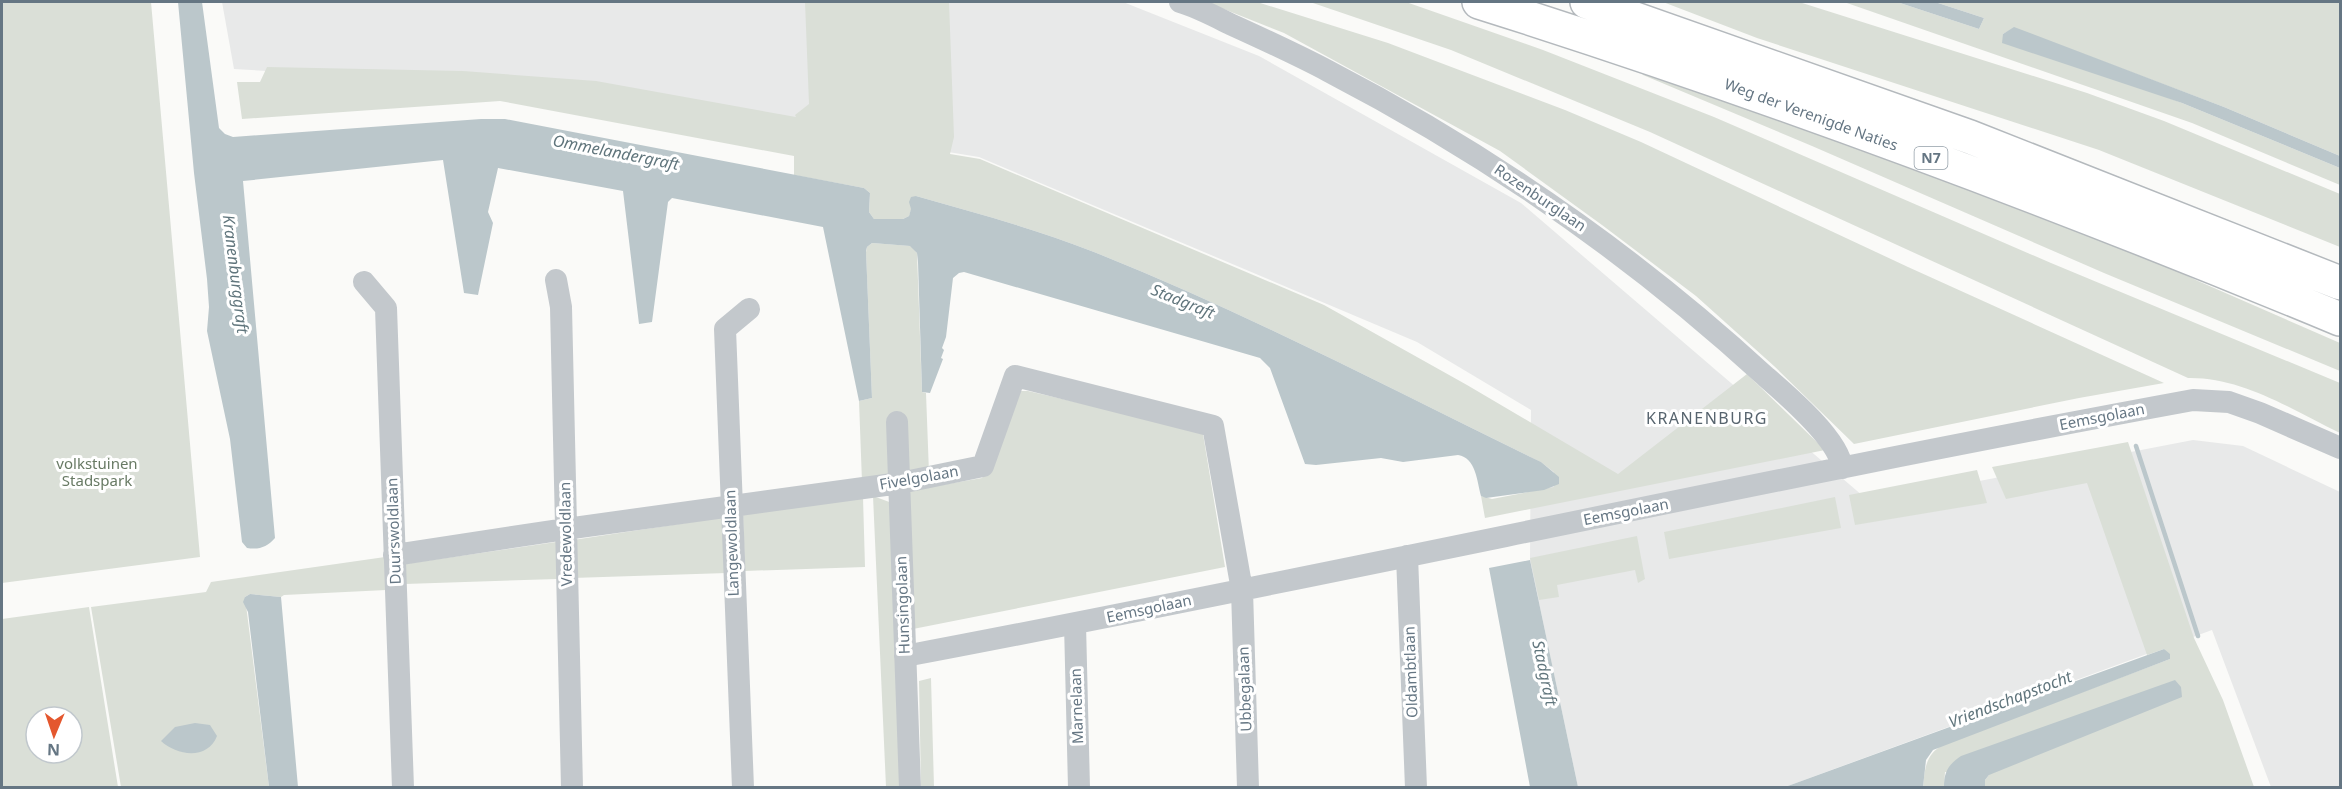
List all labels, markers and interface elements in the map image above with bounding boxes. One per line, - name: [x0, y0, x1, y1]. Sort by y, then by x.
- street label: Weg der Verenigde Naties: [1722, 73, 1901, 155]
- water label: Ommelandergraft: [551, 129, 682, 175]
- road number: N7: [1914, 147, 1948, 169]
- street label: Rozenburglaan: [1491, 159, 1590, 235]
- water label: Kranenburggraft: [218, 213, 254, 335]
- water label: Stadgraft: [1148, 278, 1219, 324]
- street label: Eemsgolaan: [2058, 398, 2146, 434]
- district label: KRANENBURG: [1646, 407, 1768, 429]
- park label: volkstuinen Stadspark: [56, 453, 138, 490]
- street label: Fivelgolaan: [878, 460, 960, 494]
- street label: Duurswoldlaan: [381, 477, 405, 585]
- street label: Vredewoldlaan: [554, 482, 576, 586]
- street label: Langewoldlaan: [719, 489, 743, 597]
- street label: Eemsgolaan: [1582, 493, 1670, 529]
- street label: Hunsingolaan: [890, 556, 914, 654]
- street label: Eemsgolaan: [1105, 589, 1193, 627]
- street label: Oldambtlaan: [1398, 626, 1422, 718]
- water label: Stadgraft: [1527, 638, 1563, 709]
- street label: Ubbegalaan: [1233, 646, 1255, 732]
- water label: Vriendschapstocht: [1945, 665, 2076, 733]
- street label: Marnelaan: [1065, 668, 1087, 744]
- north arrow: [24, 705, 84, 765]
- text: N: [47, 739, 60, 761]

